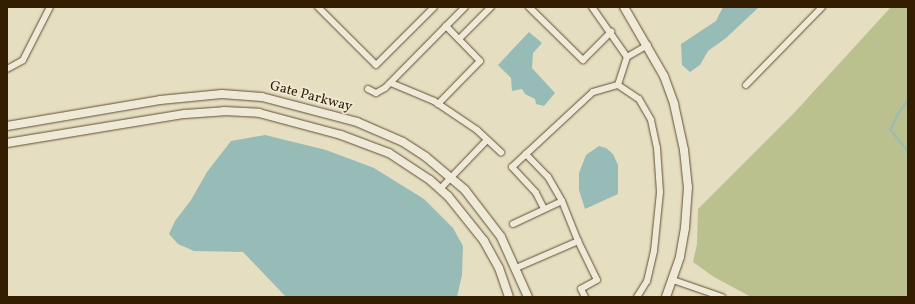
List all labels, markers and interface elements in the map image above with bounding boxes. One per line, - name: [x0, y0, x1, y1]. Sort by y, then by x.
- street label: Gate Parkway: [268, 78, 354, 116]

